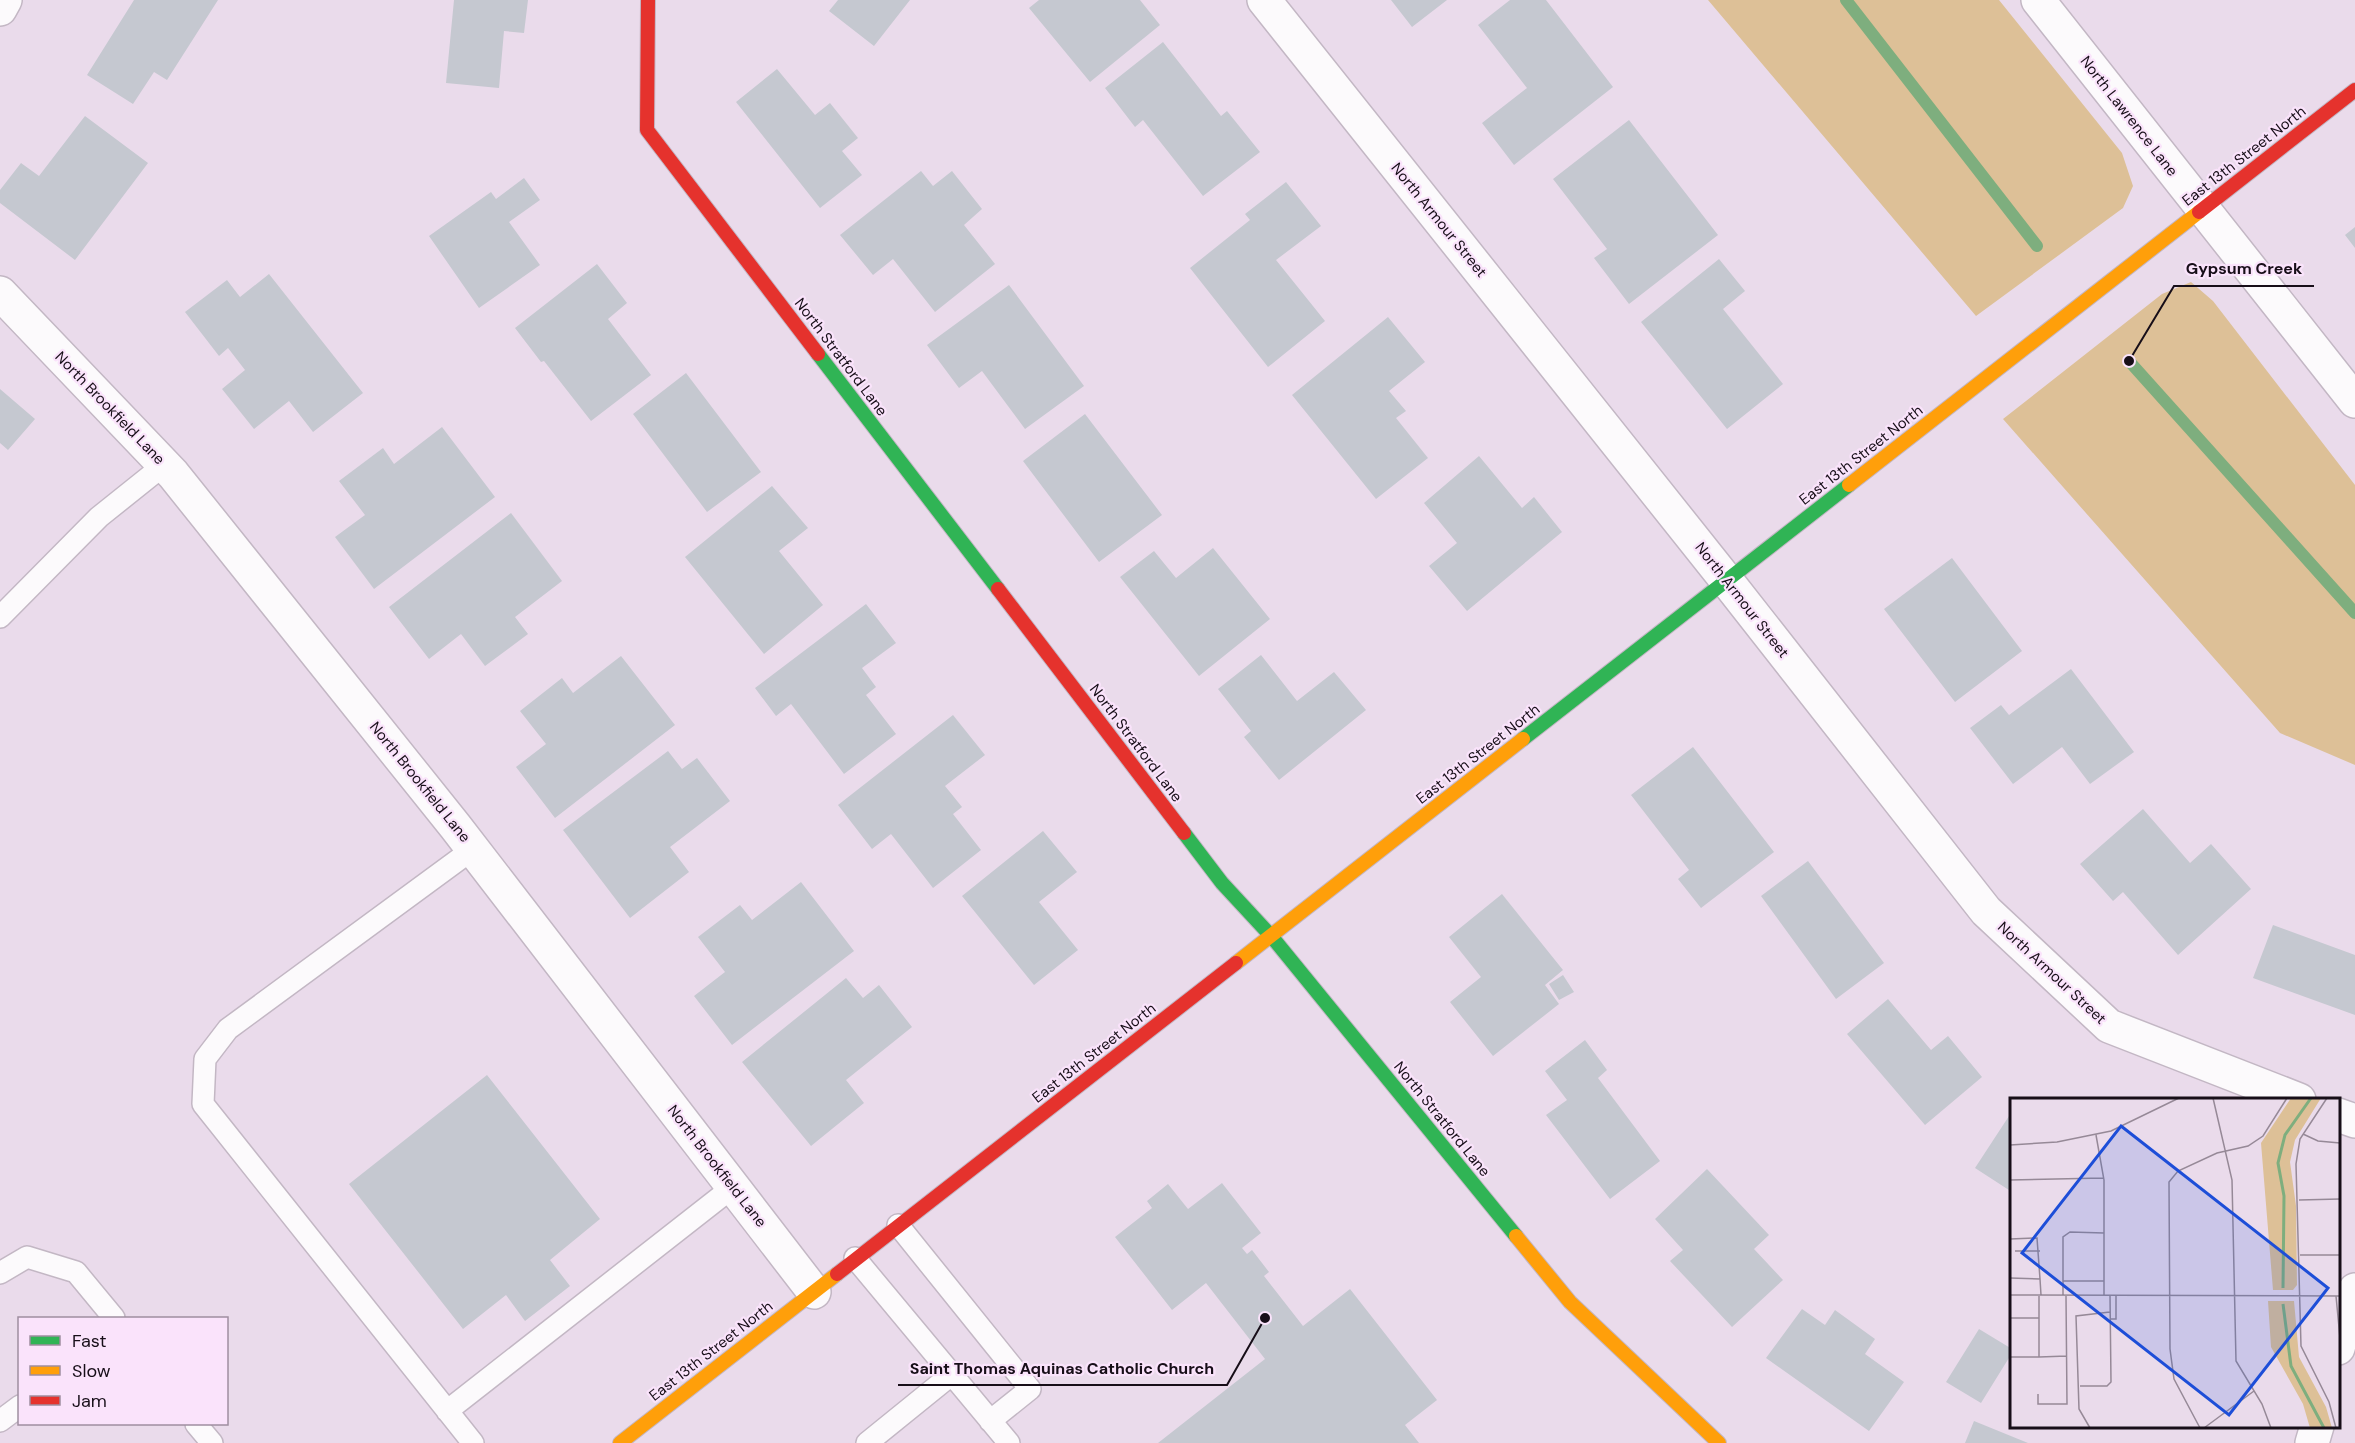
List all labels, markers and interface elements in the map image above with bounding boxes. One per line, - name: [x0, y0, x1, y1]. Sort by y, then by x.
- street label: North Lawrence Lane: [2076, 52, 2182, 180]
- street label: East 13th Street North: [2178, 101, 2310, 211]
- street label: North Armour Street: [1387, 159, 1491, 281]
- callout: Gypsum Creek: [2174, 252, 2314, 286]
- text: Gypsum Creek: [2186, 258, 2303, 279]
- street label: North Stratford Lane: [790, 294, 892, 420]
- street label: North Brookfield Lane: [51, 347, 169, 469]
- street label: East 13th Street North: [1795, 400, 1927, 510]
- street label: North Armour Street: [1690, 538, 1794, 662]
- street label: North Stratford Lane: [1085, 680, 1187, 806]
- street label: East 13th Street North: [1412, 699, 1544, 809]
- street label: North Brookfield Lane: [365, 717, 475, 847]
- street label: North Armour Street: [1993, 917, 2111, 1029]
- street label: East 13th Street North: [1028, 998, 1160, 1108]
- street label: North Stratford Lane: [1389, 1057, 1495, 1181]
- inset map: [2010, 1098, 2340, 1428]
- street label: North Brookfield Lane: [663, 1101, 771, 1231]
- street label: East 13th Street North: [645, 1296, 777, 1406]
- legend: [18, 1317, 228, 1425]
- text: Fast: [72, 1329, 107, 1353]
- callout: Saint Thomas Aquinas Catholic Church: [898, 1351, 1227, 1385]
- text: Saint Thomas Aquinas Catholic Church: [910, 1358, 1214, 1379]
- text: Slow: [72, 1359, 111, 1383]
- text: Jam: [72, 1389, 107, 1413]

